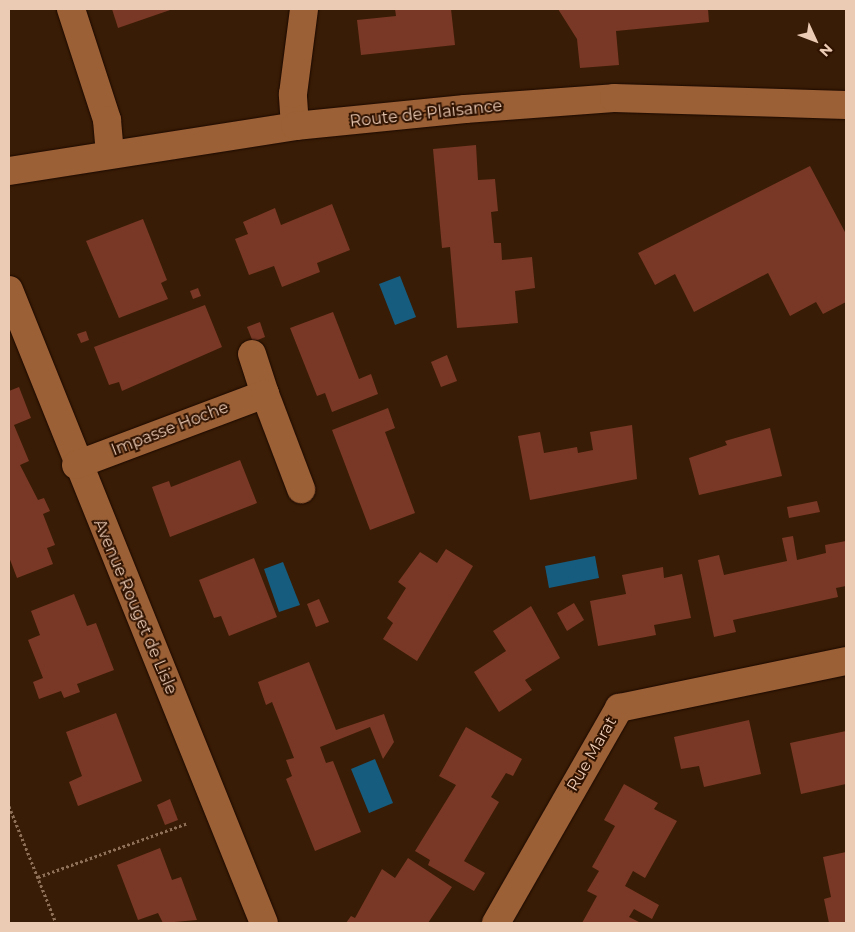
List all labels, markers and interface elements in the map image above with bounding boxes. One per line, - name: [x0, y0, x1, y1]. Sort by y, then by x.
- north arrow: [790, 15, 840, 65]
- text: N: [816, 40, 836, 61]
- street label: Route de Plaisance: [349, 96, 503, 132]
- street label: Impasse Hoche: [109, 398, 231, 460]
- street label: Avenue Rouget de Lisle: [89, 517, 181, 697]
- street label: Rue Marat: [563, 713, 621, 795]

